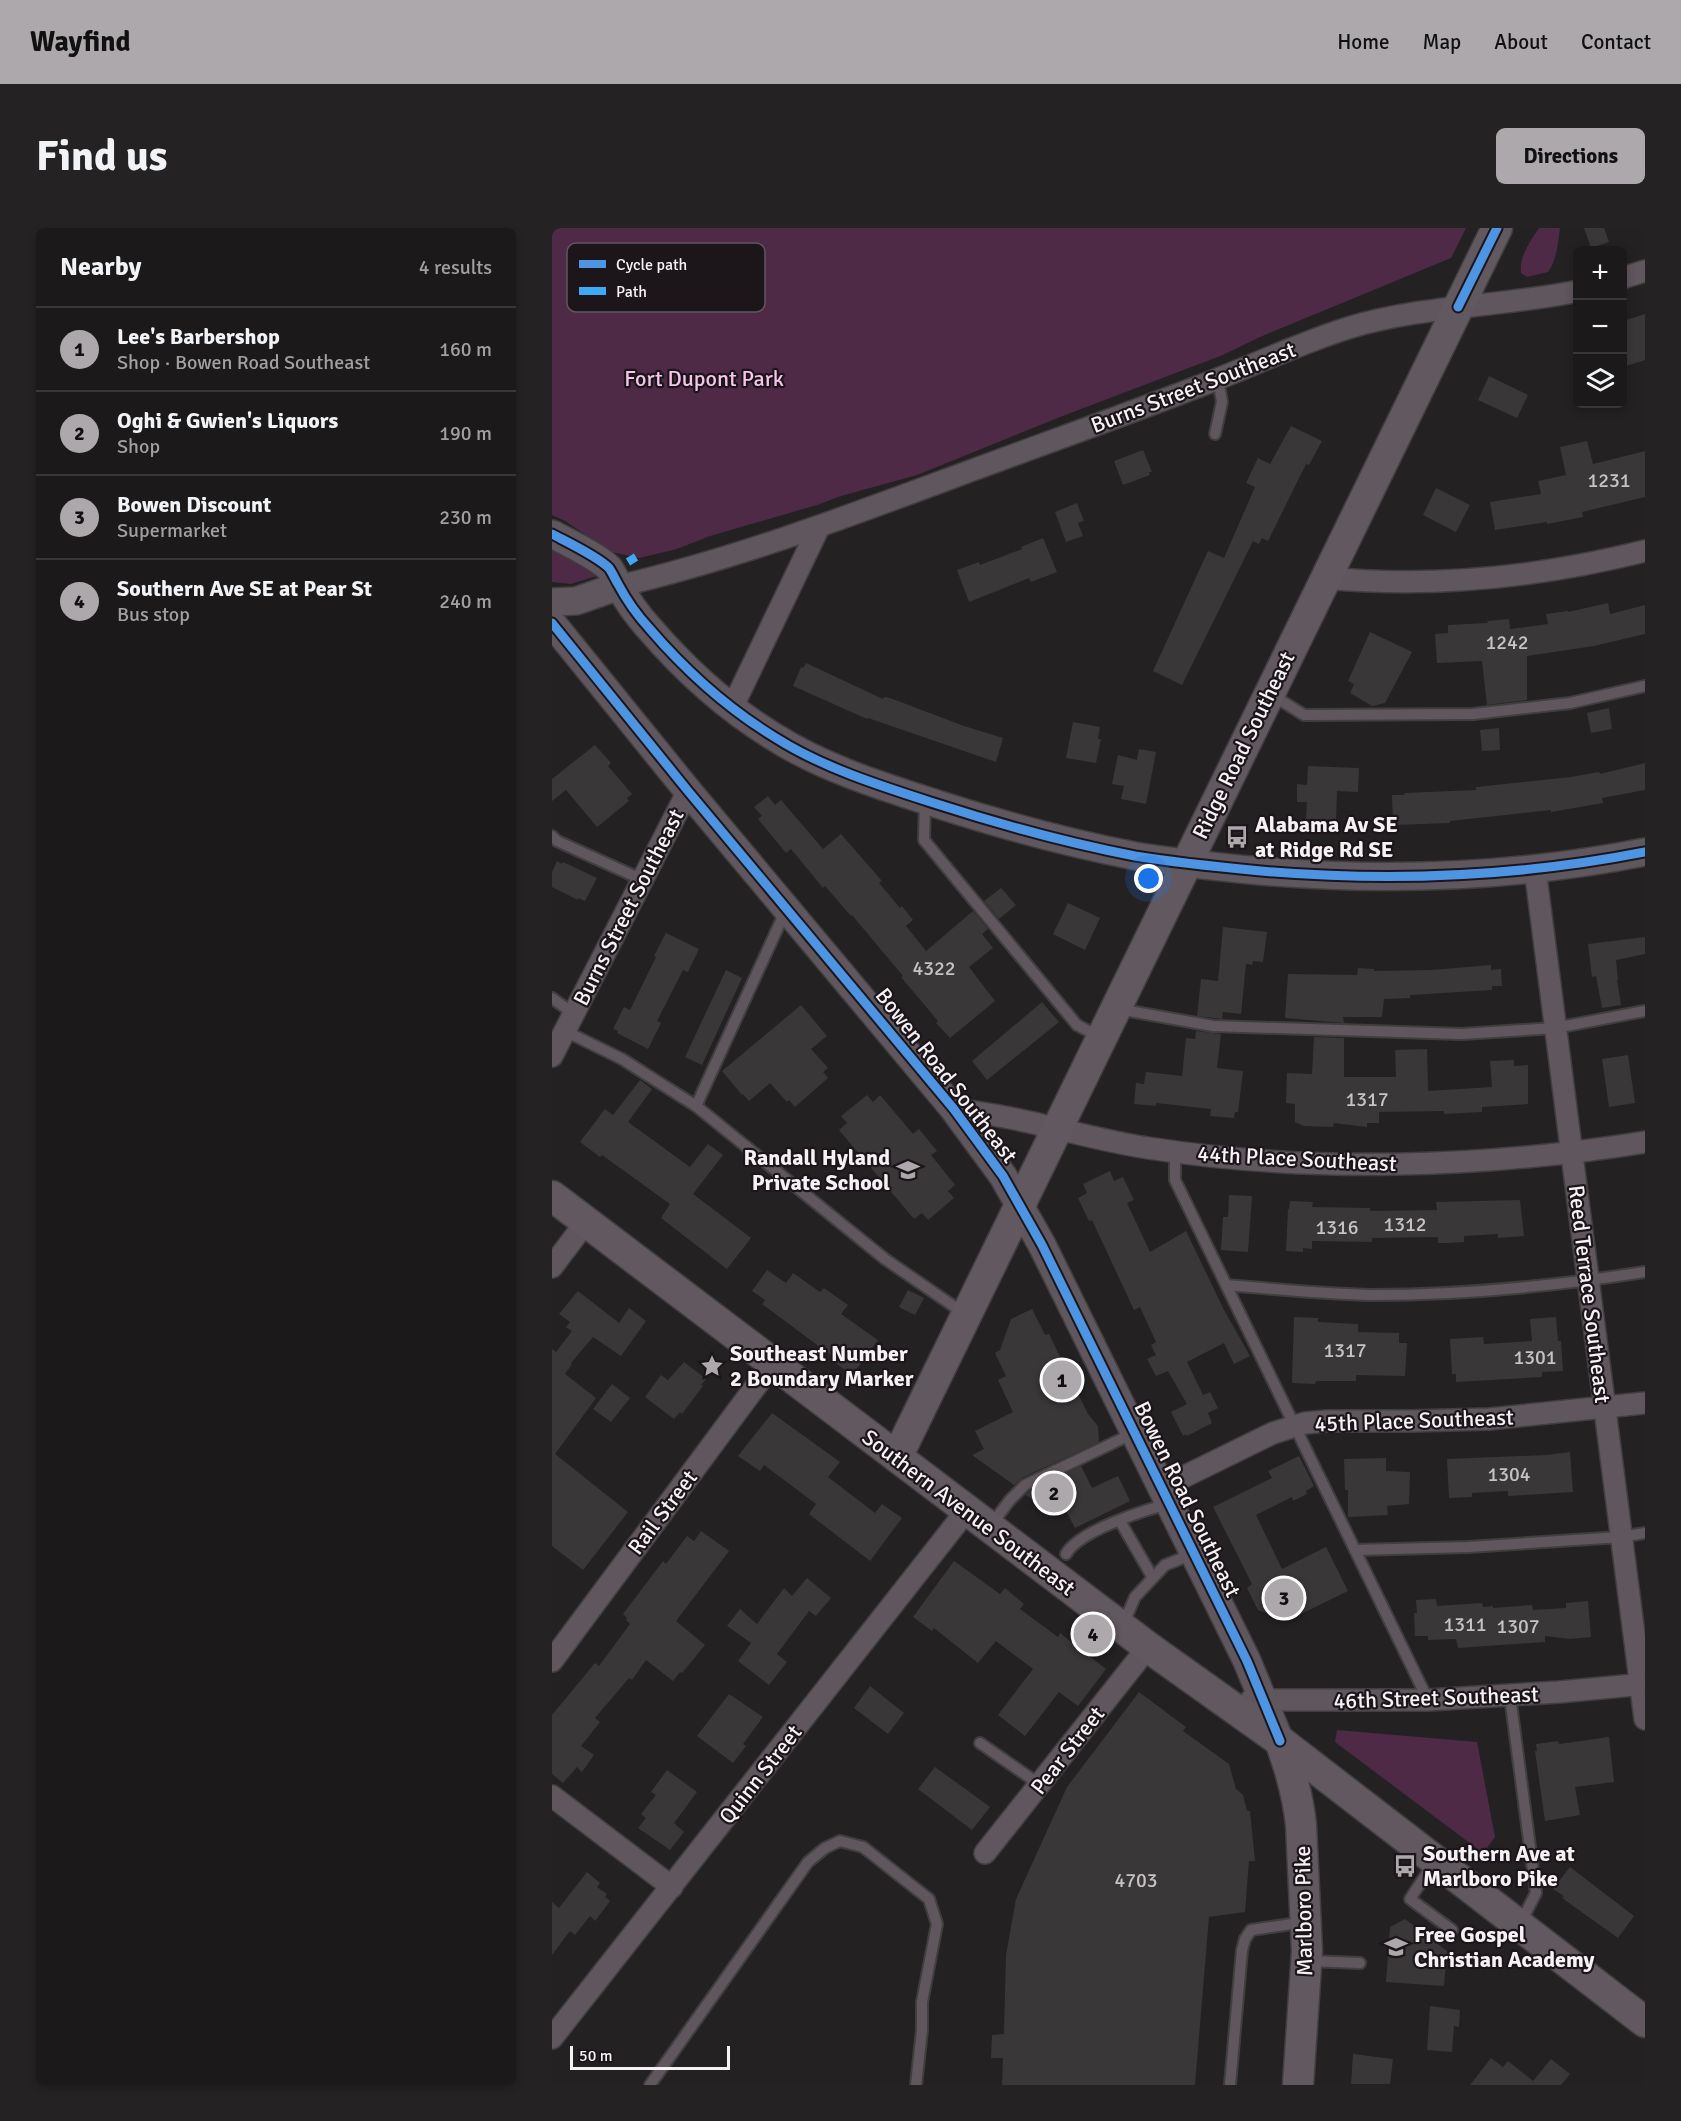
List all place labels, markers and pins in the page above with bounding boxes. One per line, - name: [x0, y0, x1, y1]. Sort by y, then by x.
- place label: Alabama Av SE at Ridge Rd SE: [1255, 811, 1398, 863]
- bus stop icon: Alabama Av SE at Ridge Rd SE: [1224, 824, 1250, 850]
- place label: Randall Hyland Private School: [744, 1144, 890, 1196]
- school or university icon: Randall Hyland Private School: [895, 1157, 921, 1183]
- place label: Southeast Number 2 Boundary Marker: [730, 1340, 914, 1392]
- place icon: Southeast Number 2 Boundary Marker: [699, 1353, 725, 1379]
- pin: 1: [1042, 1358, 1082, 1402]
- pin: 2: [1034, 1470, 1074, 1516]
- pin: 3: [1264, 1576, 1304, 1620]
- pin: 4: [1074, 1612, 1112, 1656]
- place label: Southern Ave at Marlboro Pike: [1423, 1840, 1575, 1892]
- bus stop icon: Southern Ave at Marlboro Pike: [1392, 1853, 1418, 1879]
- place label: Free Gospel Christian Academy: [1414, 1921, 1595, 1973]
- school or university icon: Free Gospel Christian Academy: [1383, 1934, 1409, 1960]

